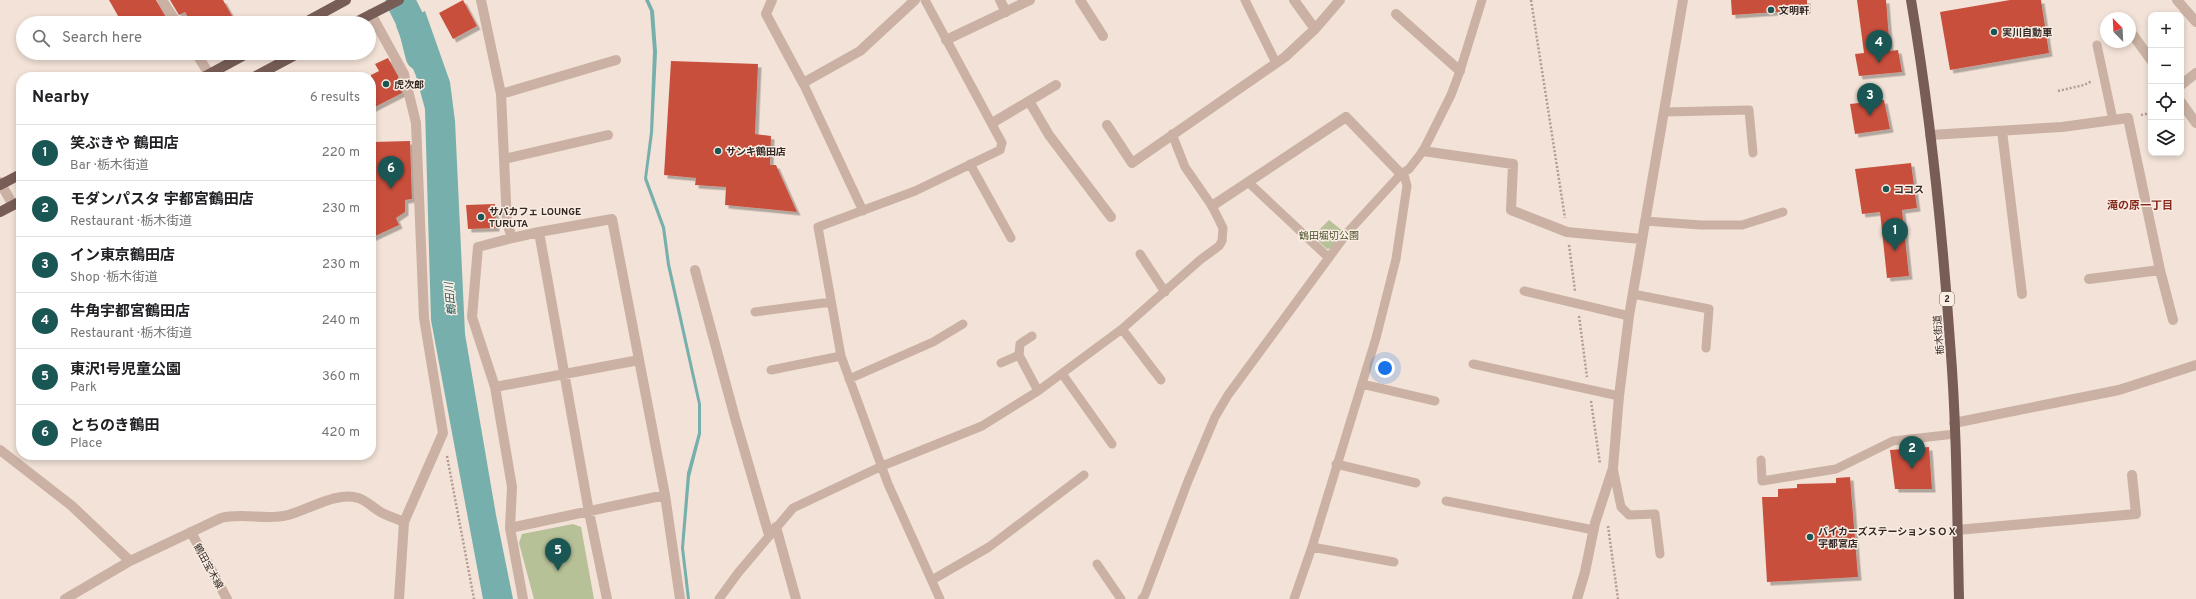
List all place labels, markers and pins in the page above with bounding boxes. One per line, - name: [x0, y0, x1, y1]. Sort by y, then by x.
- marker: 文明軒: [1766, 5, 1776, 15]
- place label: 文明軒: [1779, 5, 1809, 18]
- marker: 実川自動車: [1989, 27, 1999, 37]
- place label: 実川自動車: [2002, 27, 2052, 40]
- pin: 4: [1866, 30, 1892, 63]
- marker: 虎次郎: [381, 79, 391, 89]
- place label: 虎次郎: [394, 79, 424, 92]
- pin: 3: [1857, 83, 1883, 116]
- marker: サンキ鶴田店: [713, 146, 723, 156]
- place label: サンキ鶴田店: [726, 146, 786, 159]
- pin: 6: [378, 156, 404, 189]
- marker: ココス: [1881, 184, 1891, 194]
- place label: ココス: [1894, 184, 1924, 197]
- place label: サパカフェ LOUNGE TURUTA: [489, 206, 581, 231]
- marker: サパカフェ LOUNGE TURUTA: [476, 212, 486, 222]
- pin: 1: [1882, 218, 1908, 251]
- pin: 2: [1899, 436, 1925, 469]
- place label: バイカーズステーションＳＯＸ 宇都宮店: [1818, 526, 1957, 551]
- marker: バイカーズステーションＳＯＸ 宇都宮店: [1805, 532, 1815, 542]
- pin: 5: [545, 538, 571, 571]

